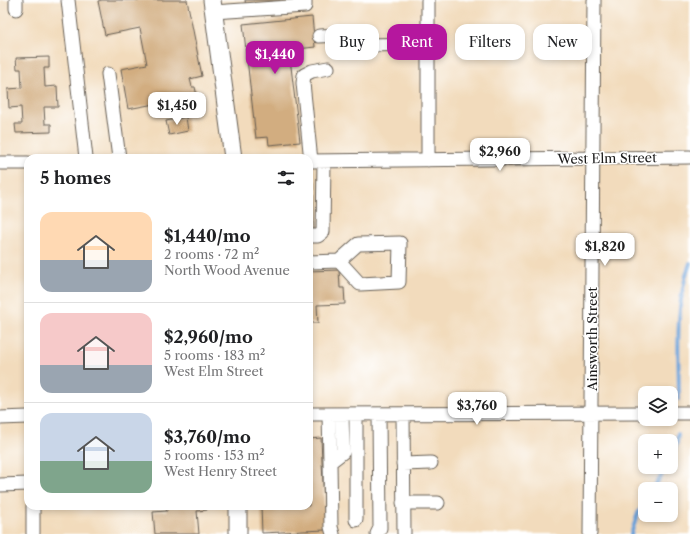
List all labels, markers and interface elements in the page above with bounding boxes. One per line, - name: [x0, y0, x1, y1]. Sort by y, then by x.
- chip: Buy: [325, 24, 379, 60]
- chip: Rent: [387, 24, 447, 60]
- chip: Filters: [455, 24, 525, 60]
- chip: New: [533, 24, 592, 60]
- pin: $1,440: [242, 41, 308, 75]
- text: $1,440: [255, 46, 295, 62]
- pin: $1,450: [144, 92, 210, 126]
- text: $1,450: [157, 97, 197, 113]
- pin: $2,960: [467, 138, 533, 172]
- text: $2,960: [479, 143, 521, 159]
- street label: West Elm Street: [556, 149, 657, 167]
- icon: filters: [275, 167, 297, 189]
- text: 5 homes: [40, 168, 111, 188]
- text: $1,440/mo: [164, 226, 251, 246]
- icon: home: [72, 228, 120, 276]
- pin: $1,820: [572, 233, 638, 267]
- text: $1,820: [585, 238, 625, 254]
- text: 2 rooms · 72 m²: [164, 246, 259, 262]
- text: North Wood Avenue: [164, 262, 290, 278]
- street label: Ainsworth Street: [584, 286, 600, 392]
- text: $2,960/mo: [164, 327, 253, 347]
- icon: home: [72, 329, 120, 377]
- text: 5 rooms · 183 m²: [164, 347, 265, 363]
- text: West Elm Street: [164, 363, 263, 379]
- map controls: [638, 386, 678, 522]
- button: layers: [638, 386, 678, 426]
- pin: $3,760: [444, 392, 510, 426]
- text: $3,760: [457, 397, 497, 413]
- text: $3,760/mo: [164, 427, 251, 447]
- icon: home: [72, 429, 120, 477]
- button: +: [638, 434, 678, 474]
- text: 5 rooms · 153 m²: [164, 447, 265, 463]
- text: West Henry Street: [164, 463, 277, 479]
- button: −: [638, 482, 678, 522]

